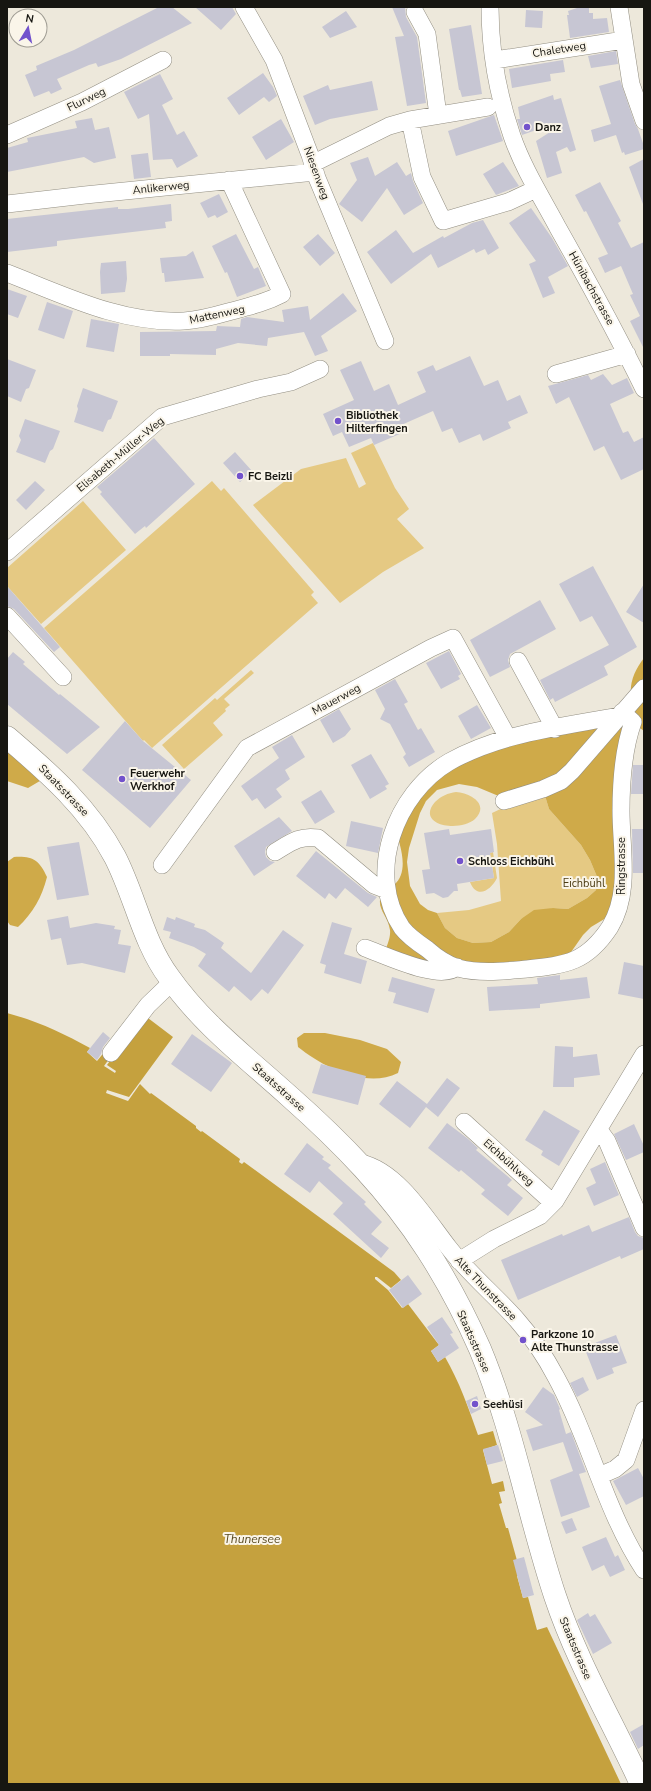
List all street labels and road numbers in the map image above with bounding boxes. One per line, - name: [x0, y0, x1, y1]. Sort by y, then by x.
- street label: Chaletweg: [531, 38, 587, 61]
- street label: Flurweg: [64, 84, 108, 115]
- street label: Niesenweg: [300, 145, 333, 202]
- street label: Anlikerweg: [132, 177, 190, 198]
- street label: Hünibachstrasse: [565, 249, 618, 328]
- street label: Mattenweg: [188, 301, 246, 328]
- street label: Elisabeth-Müller-Weg: [73, 413, 167, 495]
- street label: Mauerweg: [309, 680, 363, 719]
- street label: Staatsstrasse: [35, 761, 92, 820]
- street label: Ringstrasse: [614, 837, 629, 895]
- street label: Staatsstrasse: [249, 1060, 309, 1115]
- street label: Eichbühlweg: [480, 1135, 537, 1189]
- street label: Alte Thunstrasse: [451, 1253, 520, 1324]
- street label: Staatsstrasse: [453, 1308, 494, 1375]
- street label: Staatsstrasse: [556, 1615, 596, 1682]

